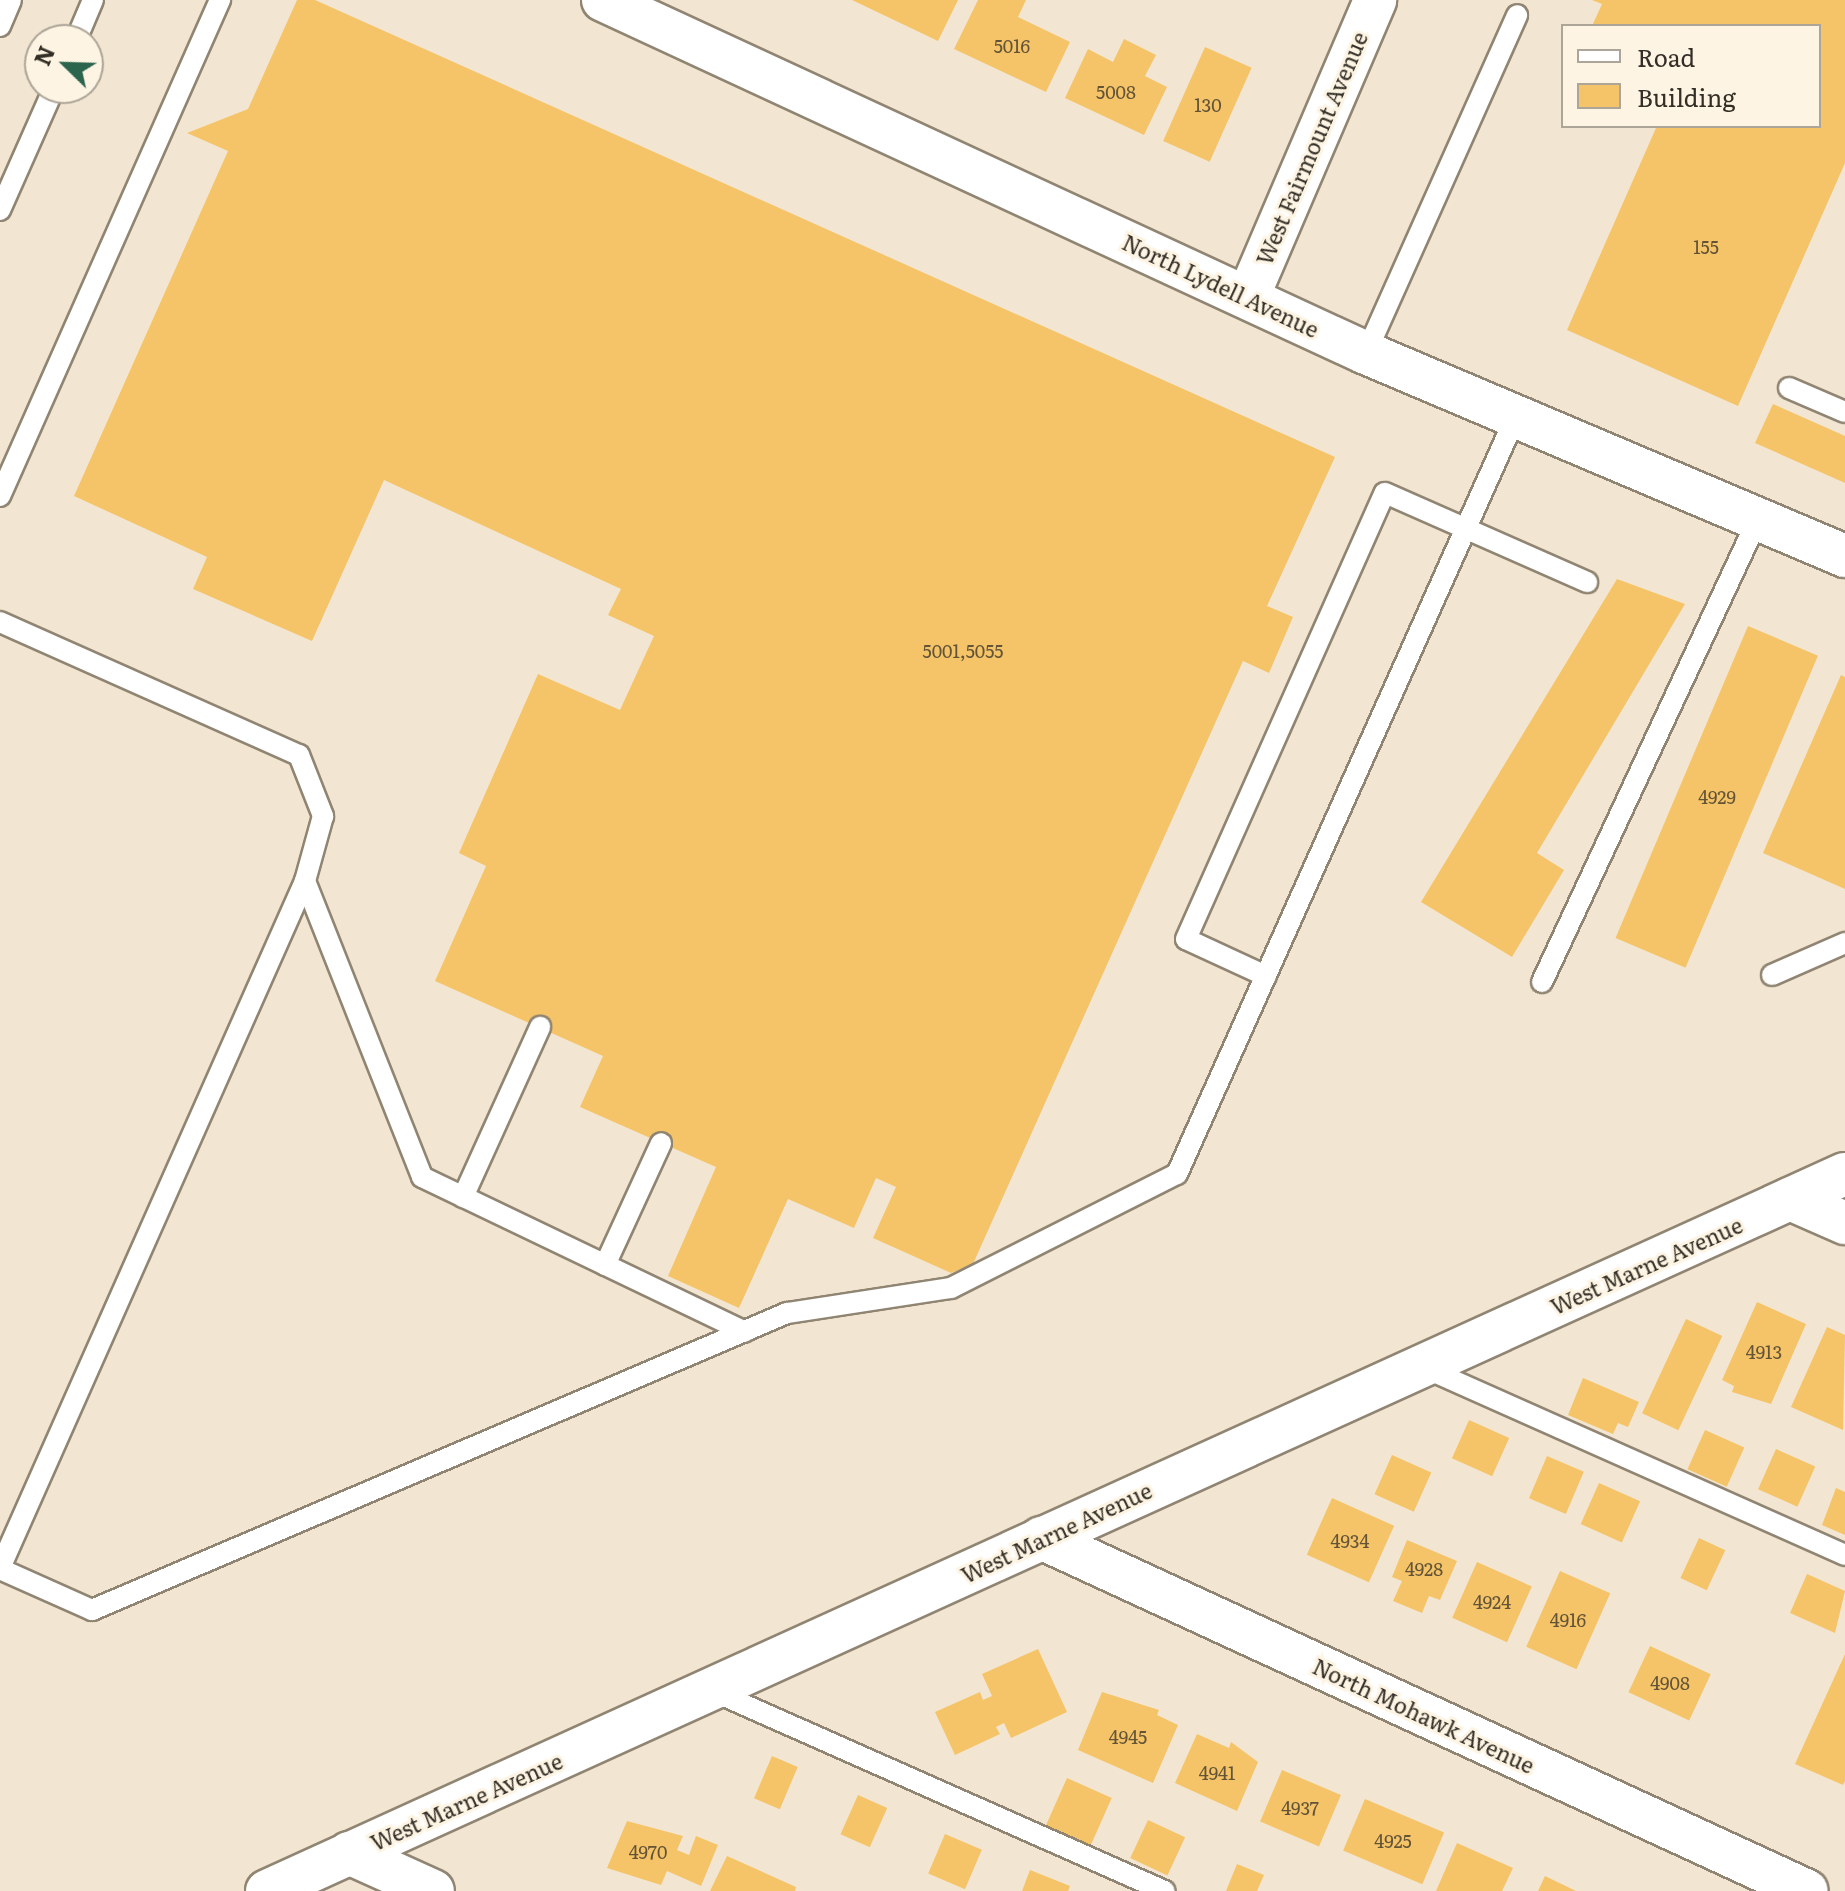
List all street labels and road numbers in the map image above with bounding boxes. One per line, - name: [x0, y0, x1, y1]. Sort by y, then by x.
- street label: West Fairmount Avenue: [1250, 27, 1372, 269]
- street label: North Lydell Avenue: [1119, 228, 1323, 342]
- street label: West Marne Avenue: [1546, 1211, 1746, 1319]
- street label: West Marne Avenue: [956, 1476, 1156, 1588]
- street label: North Mohawk Avenue: [1309, 1652, 1539, 1778]
- street label: West Marne Avenue: [366, 1747, 566, 1855]

